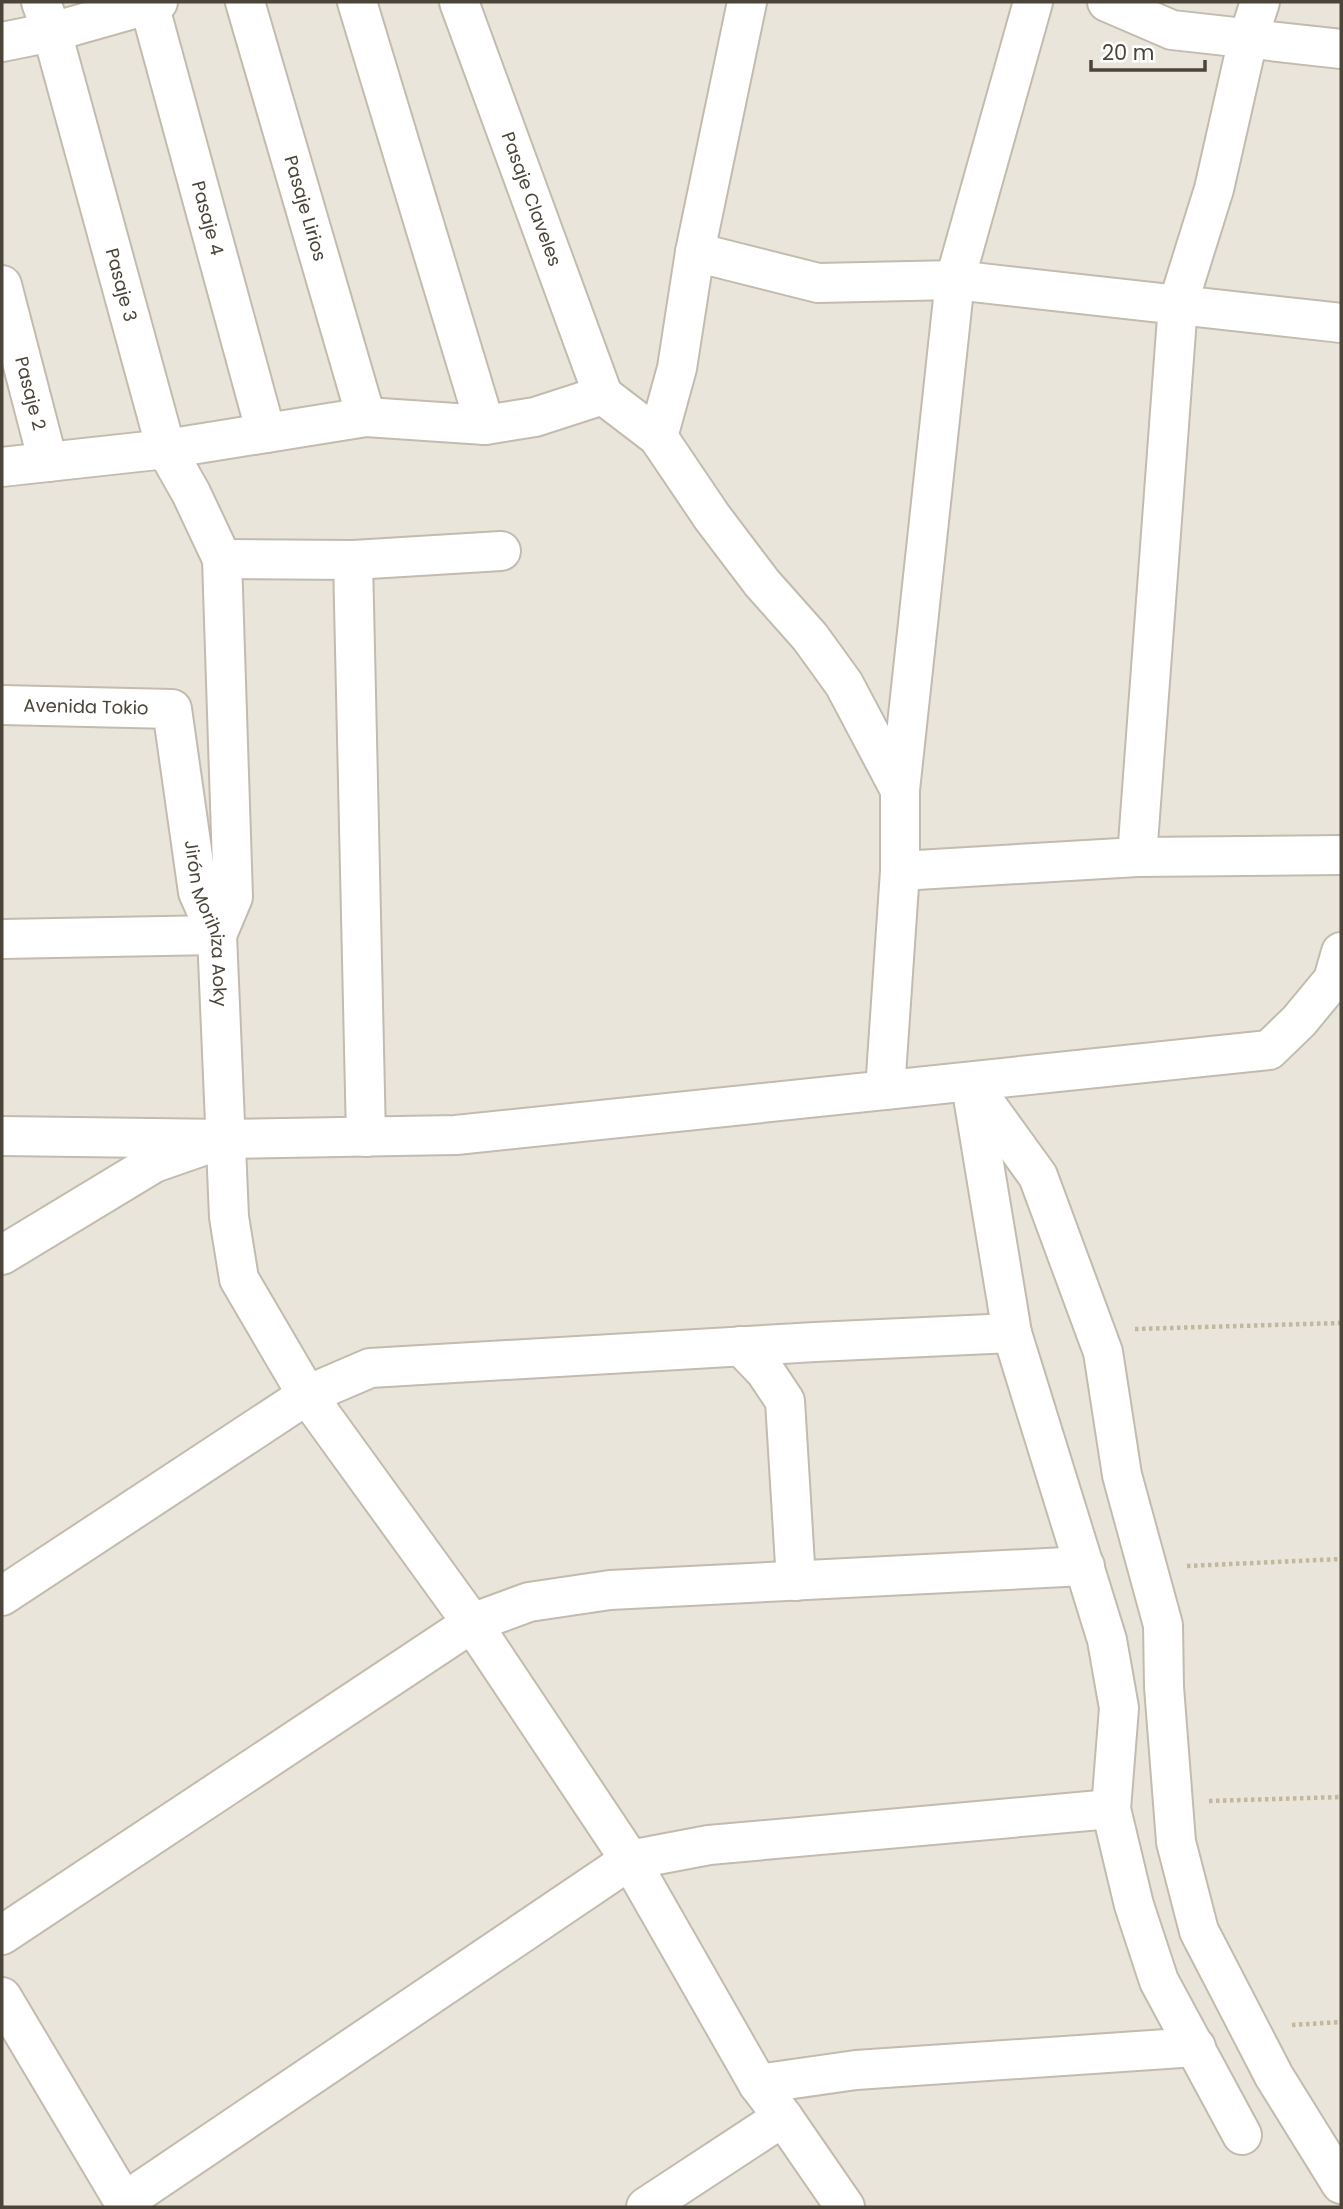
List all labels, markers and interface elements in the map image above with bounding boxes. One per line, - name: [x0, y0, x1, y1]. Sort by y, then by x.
- scale bar: [1091, 28, 1205, 72]
- text: 20 m: [1102, 38, 1155, 67]
- street label: Pasaje Claveles: [496, 128, 568, 270]
- street label: Pasaje Lirios: [278, 152, 333, 264]
- street label: Pasaje 4: [186, 178, 230, 258]
- street label: Pasaje 3: [100, 245, 143, 324]
- street label: Pasaje 2: [9, 354, 52, 433]
- street label: Avenida Tokio: [23, 693, 149, 720]
- street label: Jirón Morihiza Aoky: [179, 838, 233, 1007]

